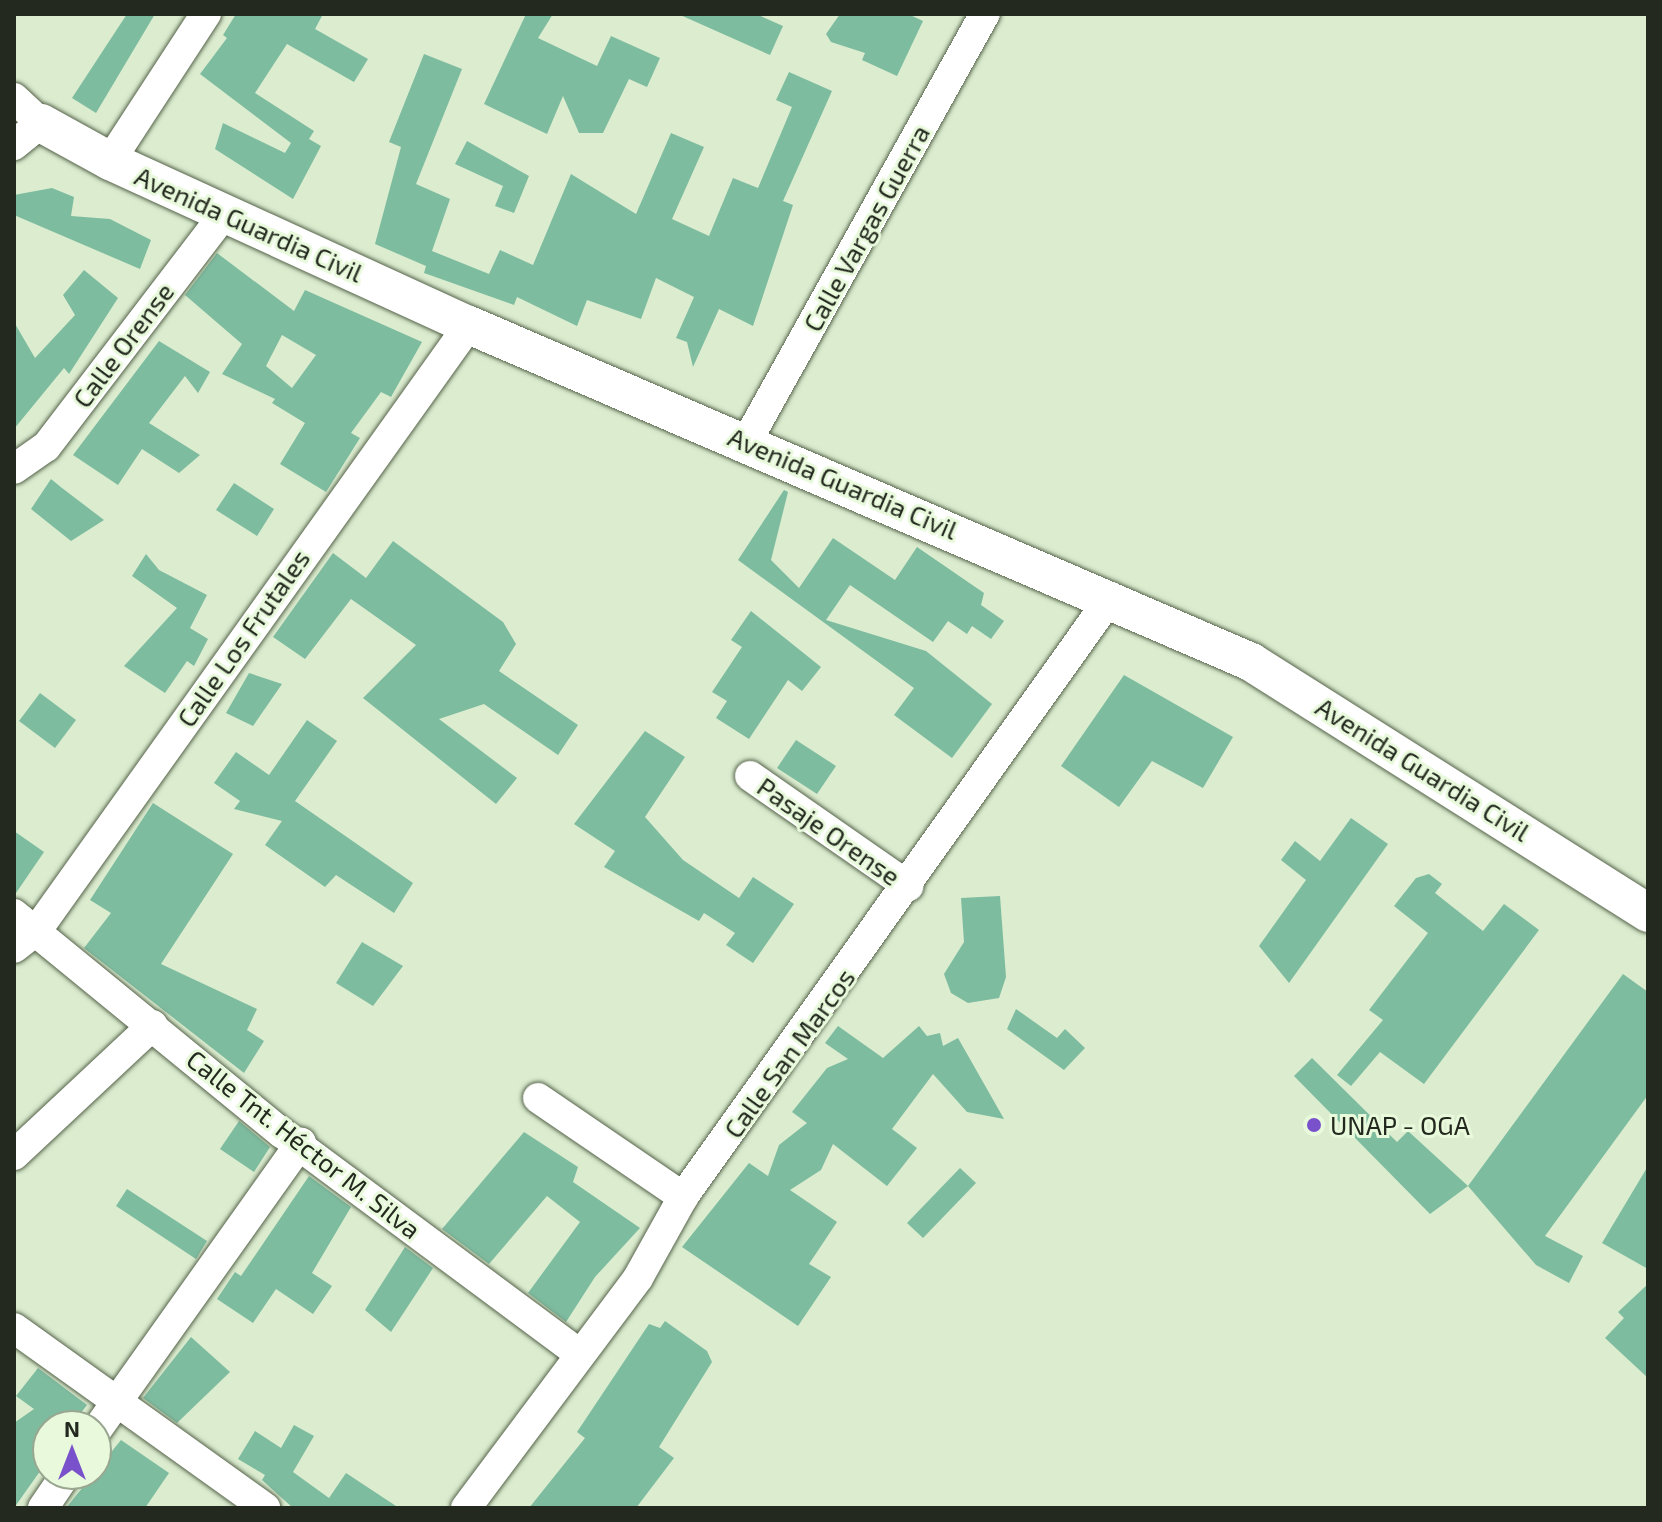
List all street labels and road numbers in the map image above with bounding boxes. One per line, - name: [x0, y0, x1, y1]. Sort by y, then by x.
- street label: Calle Vargas Guerra: [796, 119, 936, 337]
- street label: Avenida Guardia Civil: [130, 160, 368, 288]
- street label: Calle Orense: [66, 277, 180, 413]
- street label: Avenida Guardia Civil: [724, 421, 962, 545]
- street label: Calle Los Frutales: [170, 543, 316, 733]
- street label: Avenida Guardia Civil: [1310, 691, 1536, 847]
- street label: Pasaje Orense: [752, 770, 906, 892]
- street label: Calle San Marcos: [717, 962, 861, 1144]
- street label: Calle Tnt. Héctor M. Silva: [180, 1043, 428, 1245]

